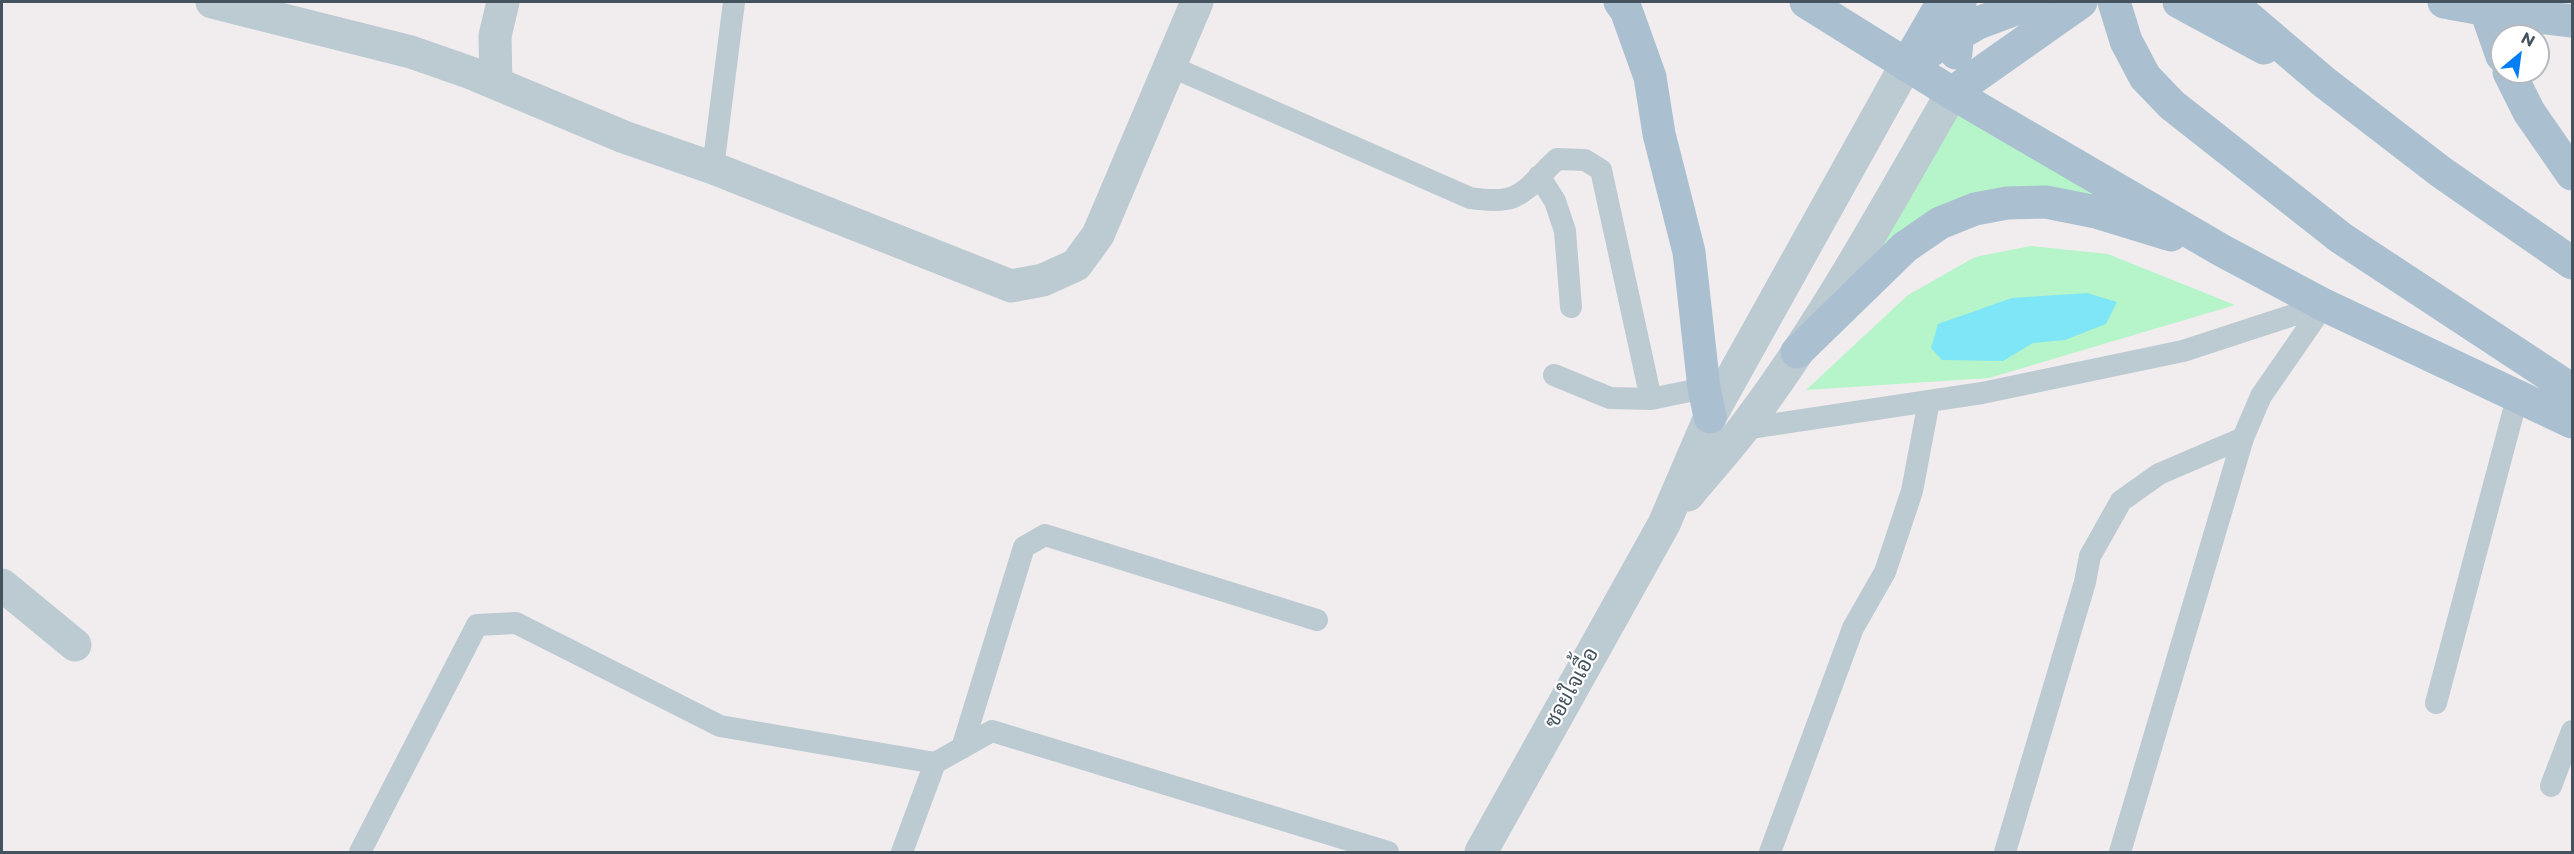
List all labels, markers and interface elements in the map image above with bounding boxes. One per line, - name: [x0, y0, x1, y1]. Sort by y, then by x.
- north arrow: [2490, 24, 2550, 84]
- text: N: [2518, 28, 2538, 51]
- street label: ซอยใจเอื้อ: [1540, 643, 1604, 733]

